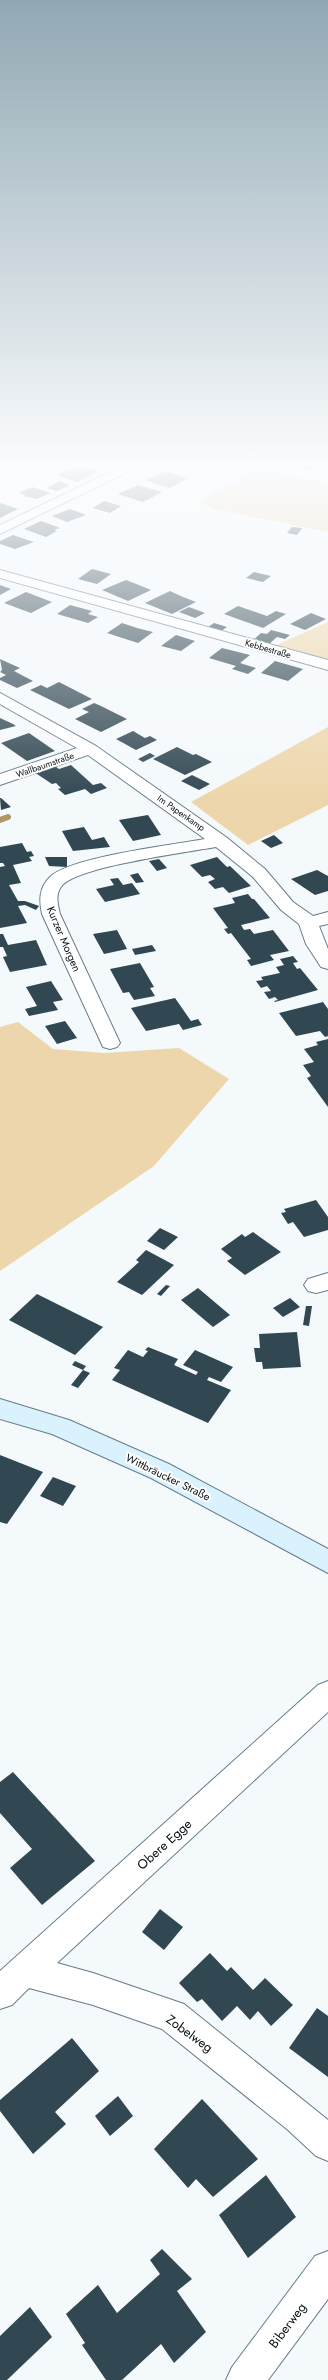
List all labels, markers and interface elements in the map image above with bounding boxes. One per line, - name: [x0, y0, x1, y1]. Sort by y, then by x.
- street label: Kebbestraße: [244, 636, 293, 661]
- street label: Wallbaumstraße: [14, 748, 76, 781]
- street label: Im Papenkamp: [155, 791, 208, 834]
- street label: Kurzer Morgen: [43, 904, 85, 974]
- street label: Wittbräucker Straße: [123, 1450, 213, 1505]
- street label: Obere Egge: [133, 1814, 196, 1874]
- street label: Zobelweg: [162, 2010, 217, 2057]
- street label: Biberweg: [264, 2299, 311, 2352]

